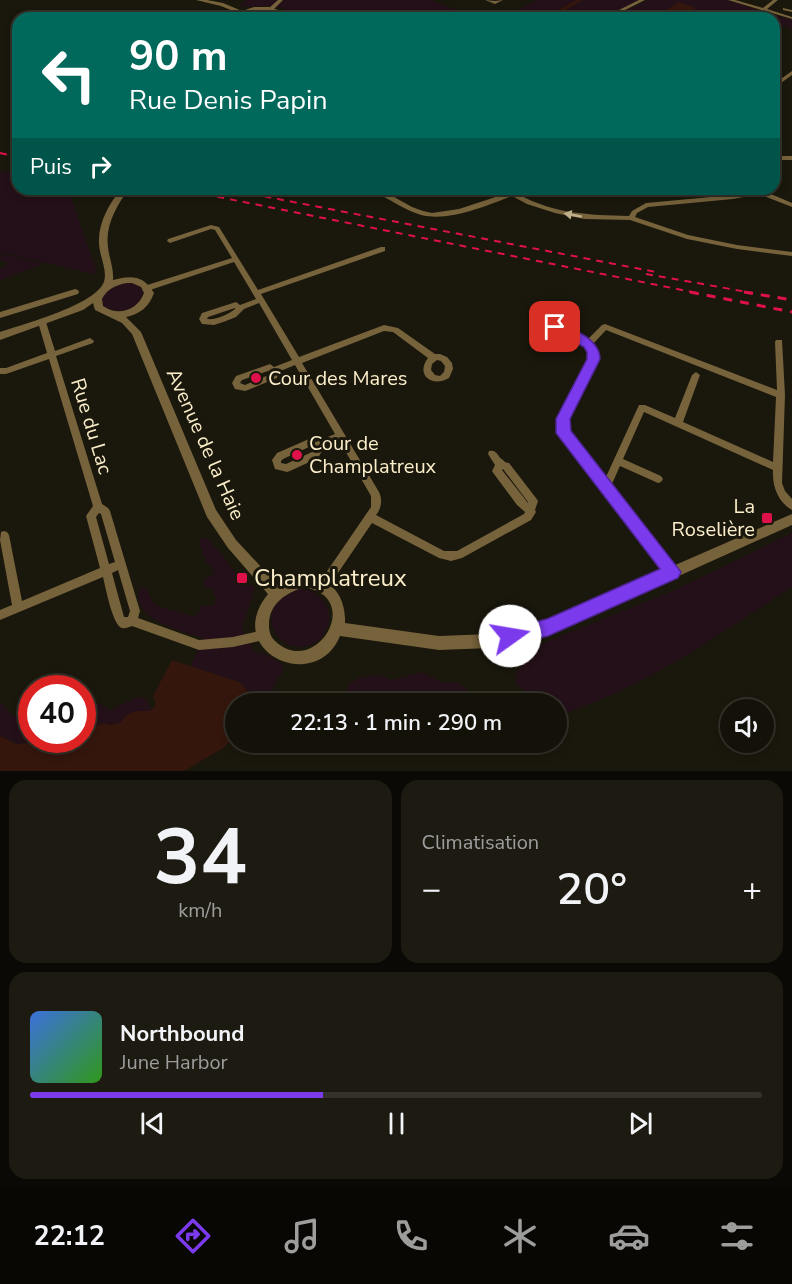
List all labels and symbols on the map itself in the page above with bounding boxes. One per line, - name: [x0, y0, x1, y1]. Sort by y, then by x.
- one-way arrow: [563, 210, 582, 219]
- pin: [529, 301, 580, 352]
- street label: Avenue de la Haie: [160, 364, 251, 524]
- place label: Cour des Mares: [268, 365, 407, 392]
- marker: Cour des Mares: [249, 371, 263, 385]
- street label: Rue du Lac: [64, 375, 119, 477]
- place label: Cour de Champlatreux: [309, 430, 437, 480]
- marker: Cour de Champlatreux: [290, 448, 304, 462]
- place label: La Roselière: [672, 493, 755, 543]
- marker: La Roselière: [760, 511, 774, 525]
- place label: Champlatreux: [254, 562, 407, 594]
- marker: Champlatreux: [235, 571, 249, 585]
- position arrow: [478, 604, 542, 668]
- speed limit sign: 40: [18, 675, 96, 753]

